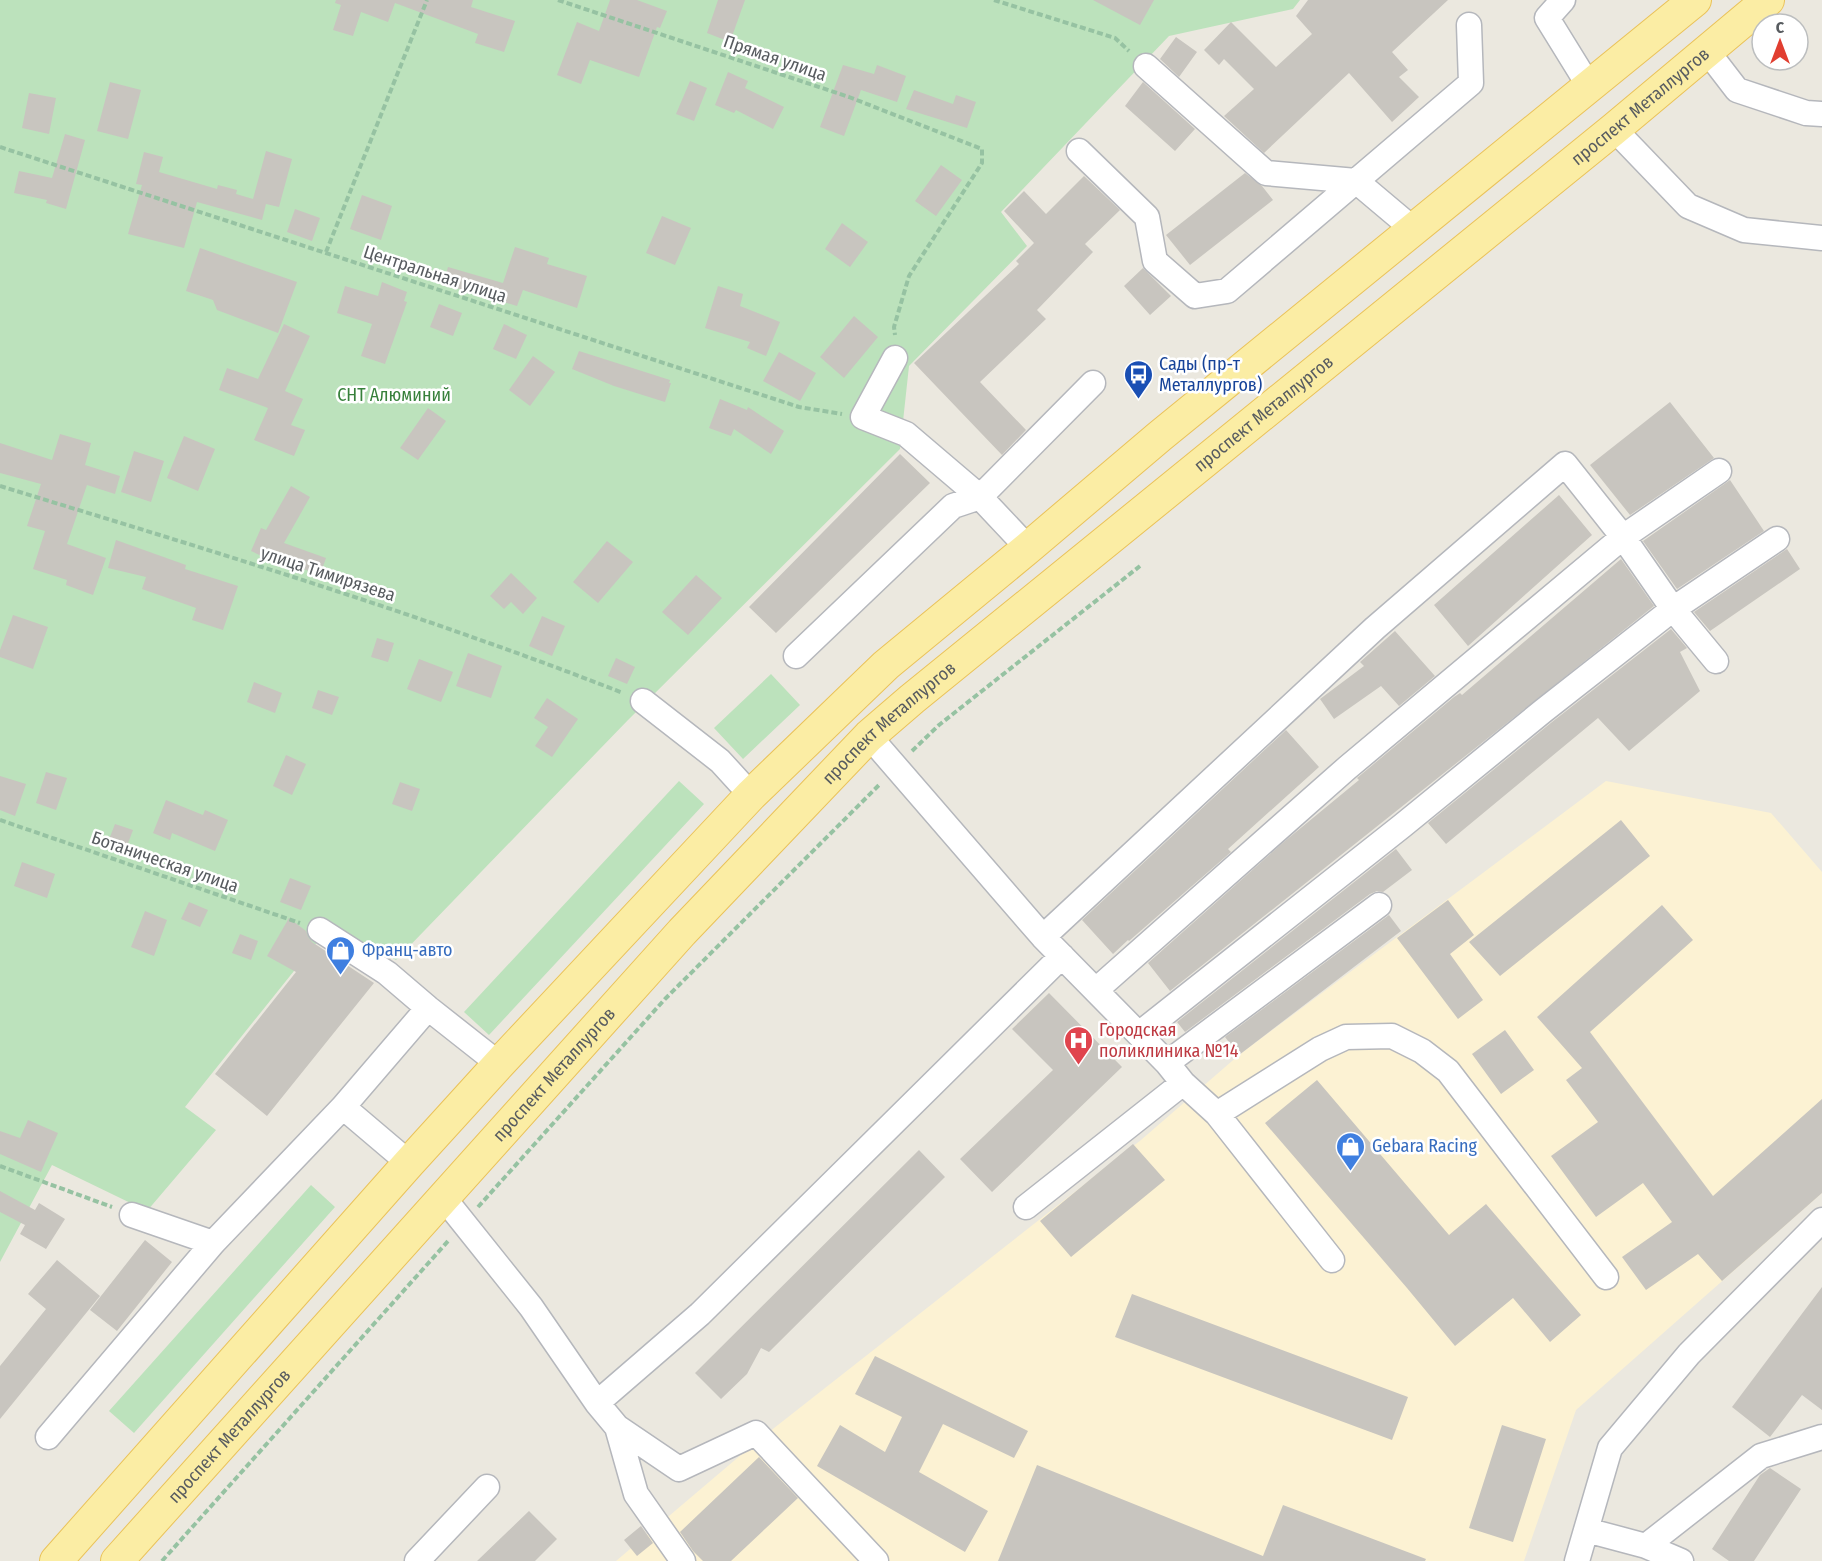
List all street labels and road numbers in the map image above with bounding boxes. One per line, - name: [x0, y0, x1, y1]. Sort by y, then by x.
- street label: Прямая улица: [721, 30, 829, 86]
- street label: проспект Металлургов: [1567, 43, 1714, 170]
- street label: Центральная улица: [361, 240, 509, 308]
- street label: проспект Металлургов: [1190, 351, 1338, 477]
- street label: улица Тимирязева: [258, 542, 398, 606]
- street label: проспект Металлургов: [818, 657, 960, 789]
- street label: Ботаническая улица: [89, 827, 242, 898]
- street label: проспект Металлургов: [488, 1003, 620, 1146]
- street label: проспект Металлургов: [163, 1364, 295, 1508]

